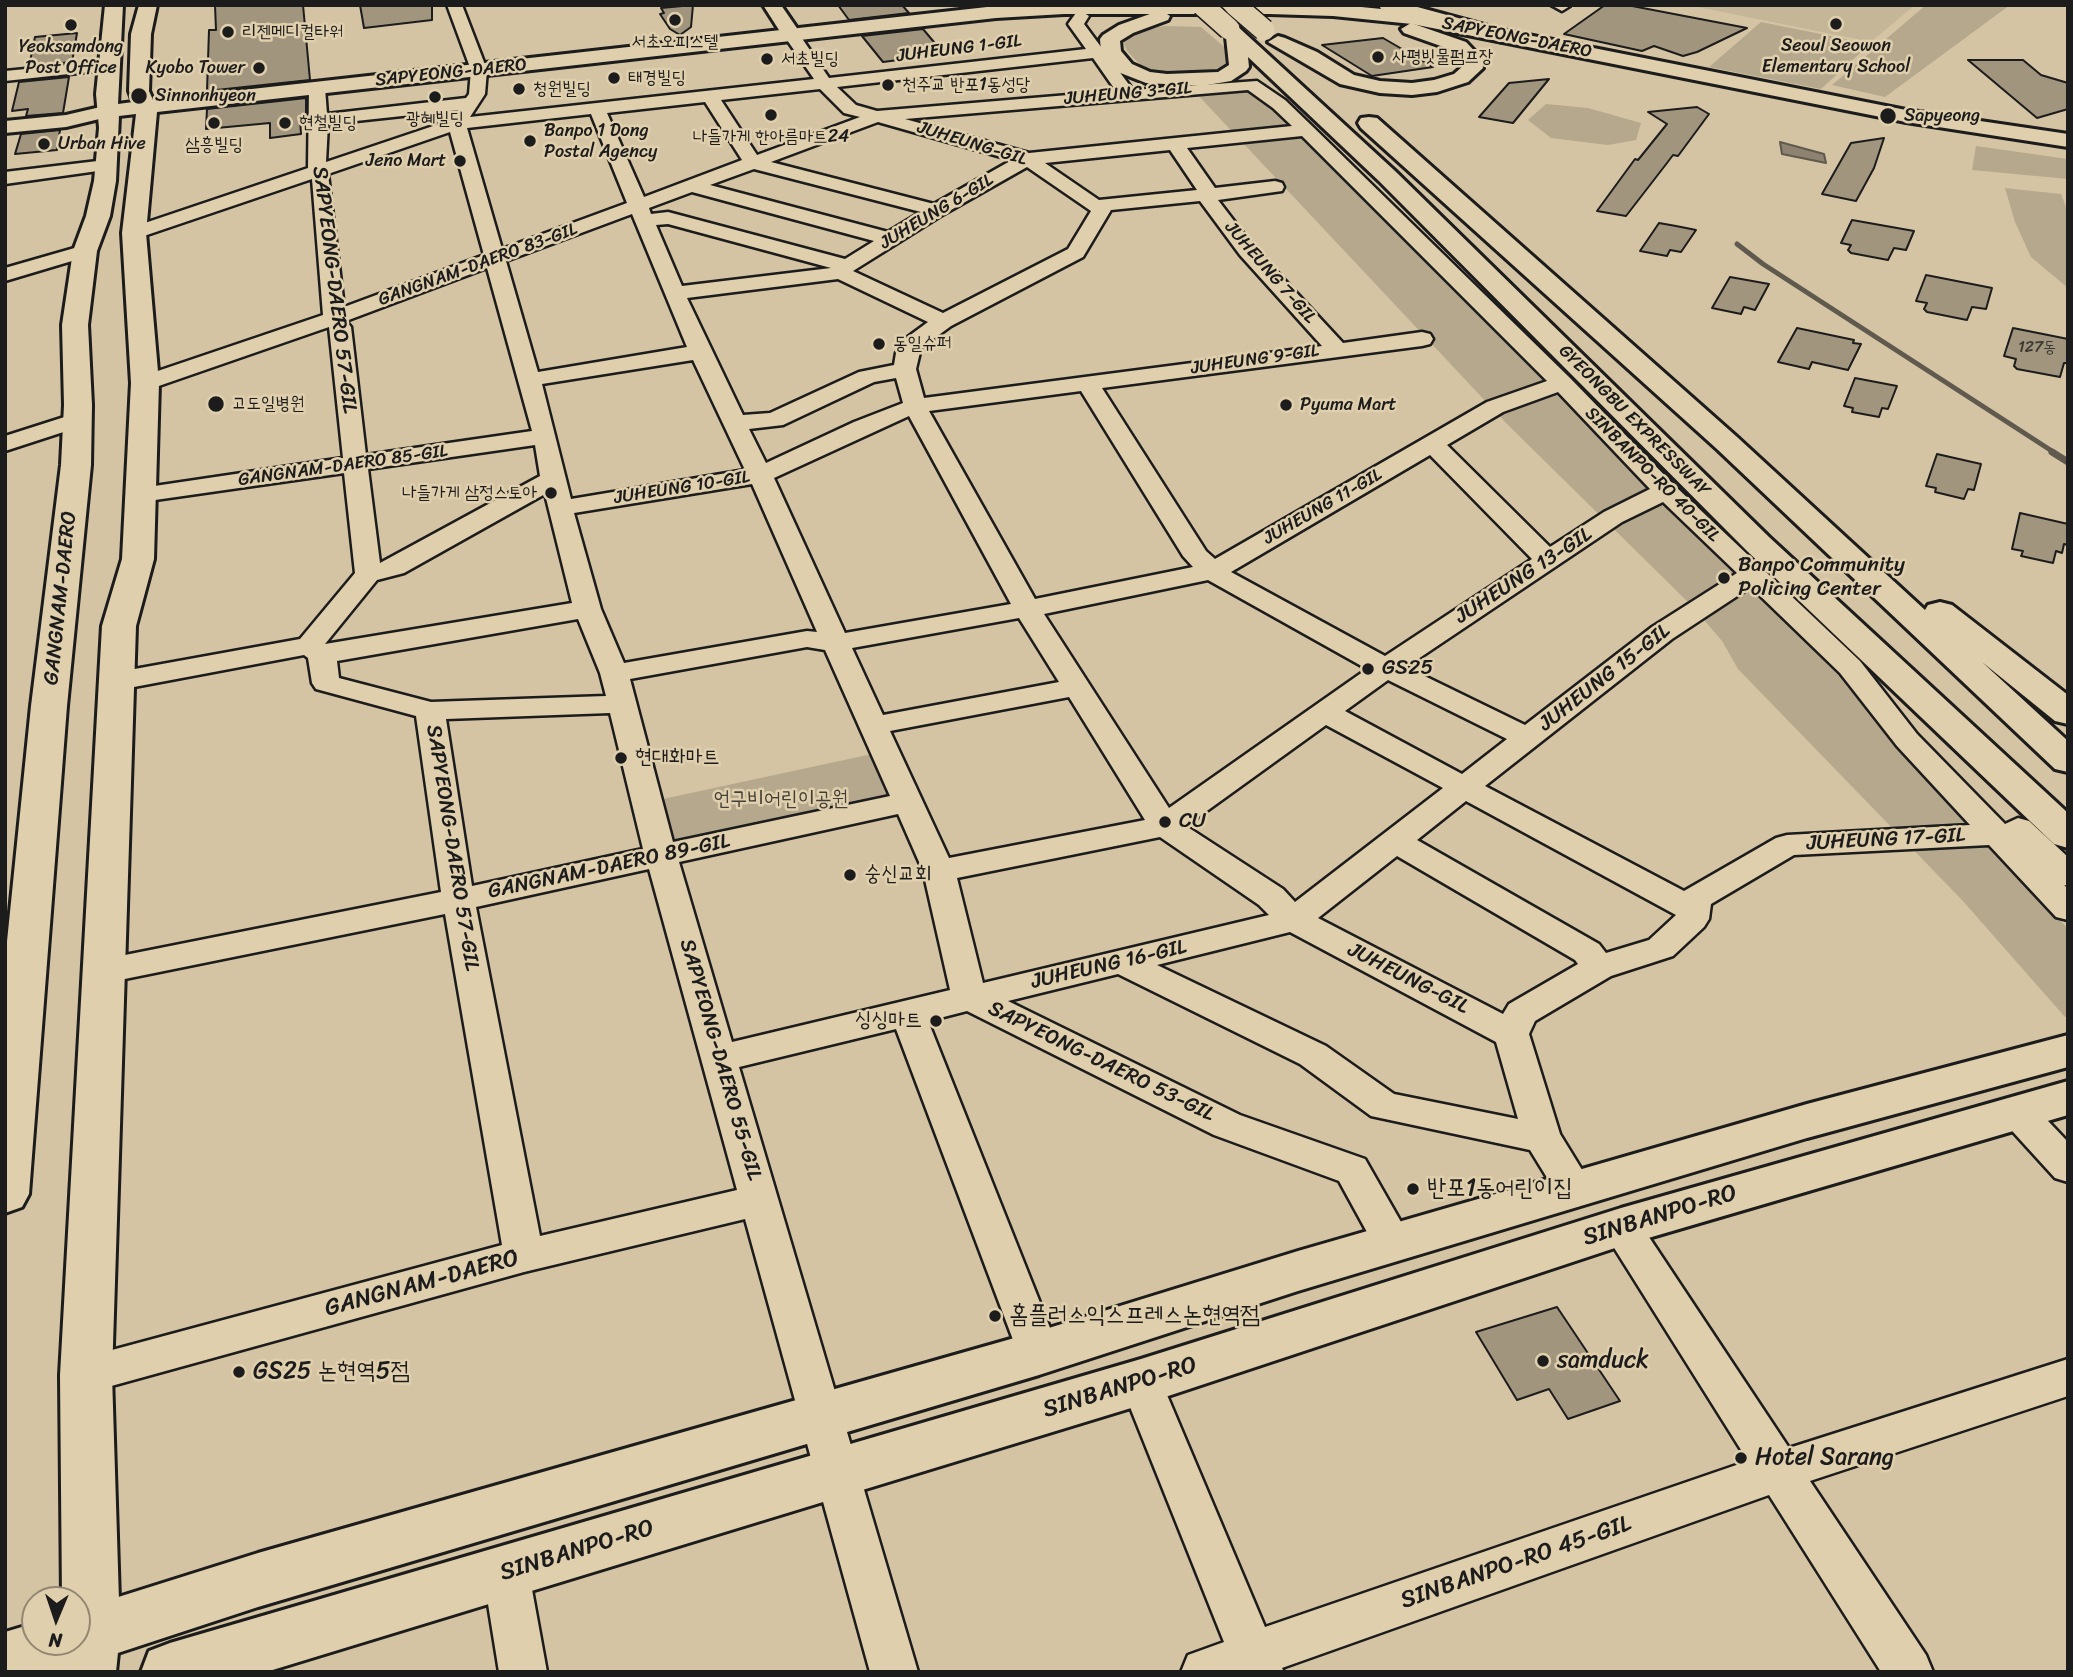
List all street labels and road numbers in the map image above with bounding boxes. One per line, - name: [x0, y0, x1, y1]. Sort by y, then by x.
- street label: SAPYEONG-DAERO: [1440, 13, 1594, 63]
- street label: JUHEUNG 1-GIL: [895, 31, 1023, 67]
- street label: SAPYEONG-DAERO: [374, 54, 528, 92]
- street label: JUHEUNG 3-GIL: [1063, 78, 1193, 110]
- street label: JUHEUNG-GIL: [915, 117, 1029, 171]
- street label: SAPYEONG-DAERO 57-GIL: [306, 165, 362, 415]
- street label: JUHEUNG 6-GIL: [876, 170, 998, 254]
- street label: JUHEUNG 7-GIL: [1220, 217, 1320, 329]
- street label: GANGNAM-DAERO 83-GIL: [376, 219, 580, 311]
- street label: JUHEUNG 9-GIL: [1190, 340, 1320, 380]
- street label: GYEONGBU EXPRESSWAY: [1554, 341, 1714, 501]
- street label: SINBANPO-RO 40-GIL: [1580, 403, 1724, 547]
- street label: GANGNAM-DAERO 85-GIL: [237, 441, 449, 491]
- street label: JUHEUNG 11-GIL: [1260, 464, 1386, 550]
- street label: JUHEUNG 10-GIL: [613, 467, 751, 509]
- street label: GANGNAM-DAERO: [39, 510, 83, 686]
- street label: JUHEUNG 13-GIL: [1451, 522, 1597, 630]
- street label: JUHEUNG 15-GIL: [1534, 619, 1676, 737]
- street label: SAPYEONG-DAERO 57-GIL: [420, 723, 484, 973]
- street label: JUHEUNG 17-GIL: [1806, 823, 1966, 857]
- street label: GANGNAM-DAERO 89-GIL: [486, 829, 732, 905]
- street label: JUHEUNG 16-GIL: [1029, 935, 1189, 995]
- street label: SAPYEONG-DAERO 55-GIL: [673, 936, 767, 1184]
- street label: JUHEUNG-GIL: [1343, 938, 1473, 1020]
- street label: SAPYEONG-DAERO 53-GIL: [984, 996, 1218, 1128]
- street label: SINBANPO-RO: [1579, 1179, 1741, 1253]
- street label: GANGNAM-DAERO: [322, 1244, 522, 1324]
- street label: SINBANPO-RO: [1039, 1351, 1201, 1425]
- street label: SINBANPO-RO 45-GIL: [1397, 1510, 1635, 1616]
- street label: SINBANPO-RO: [496, 1514, 658, 1588]

